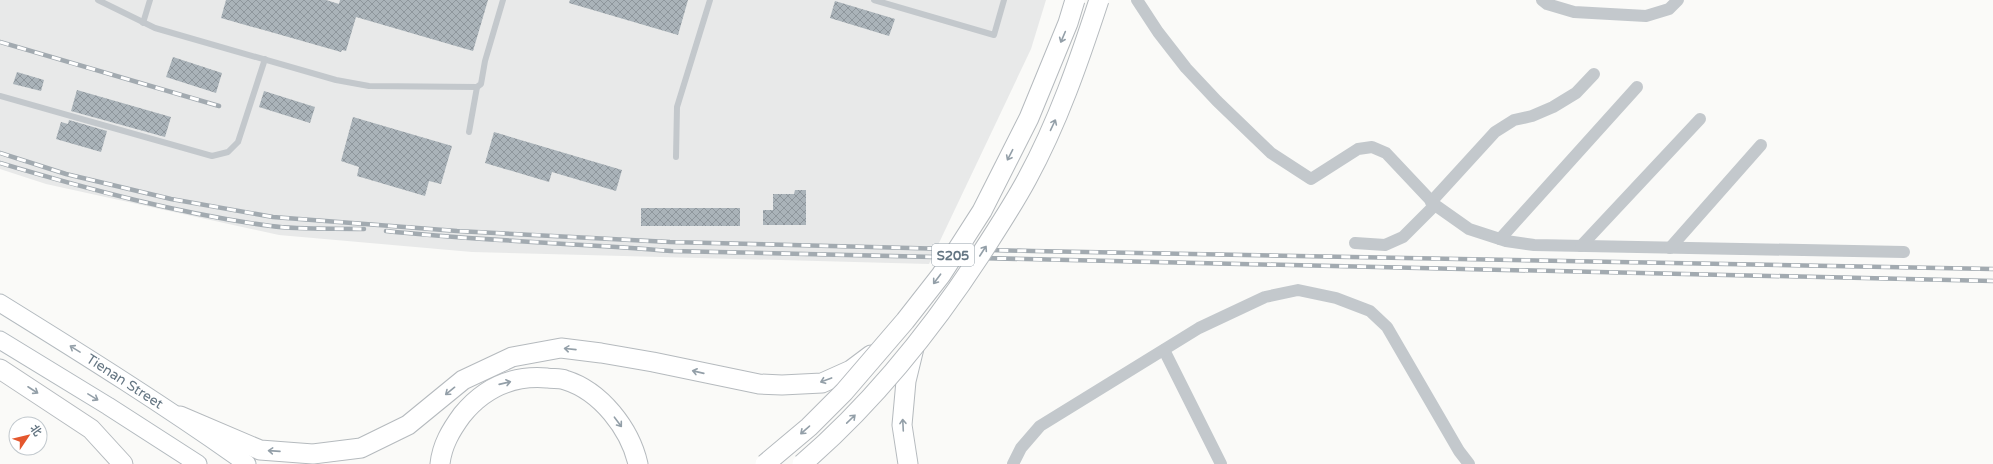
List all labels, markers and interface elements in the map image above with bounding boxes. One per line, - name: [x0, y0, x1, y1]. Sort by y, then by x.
- one-way arrow: [1058, 30, 1066, 42]
- one-way arrow: [1049, 119, 1057, 131]
- one-way arrow: [1006, 149, 1013, 161]
- road number: S205: [932, 244, 974, 266]
- one-way arrow: [979, 246, 987, 257]
- one-way arrow: [933, 274, 941, 285]
- one-way arrow: [69, 345, 81, 353]
- one-way arrow: [564, 345, 577, 353]
- street label: Tienan Street: [83, 350, 167, 413]
- one-way arrow: [692, 368, 705, 376]
- one-way arrow: [821, 377, 833, 385]
- one-way arrow: [498, 379, 511, 387]
- one-way arrow: [27, 386, 38, 394]
- one-way arrow: [444, 387, 455, 395]
- one-way arrow: [87, 393, 99, 401]
- one-way arrow: [846, 414, 856, 423]
- north arrow: [8, 416, 48, 456]
- one-way arrow: [614, 416, 623, 427]
- one-way arrow: [899, 419, 907, 432]
- text: 北: [27, 422, 44, 439]
- one-way arrow: [800, 425, 811, 434]
- one-way arrow: [268, 448, 281, 455]

